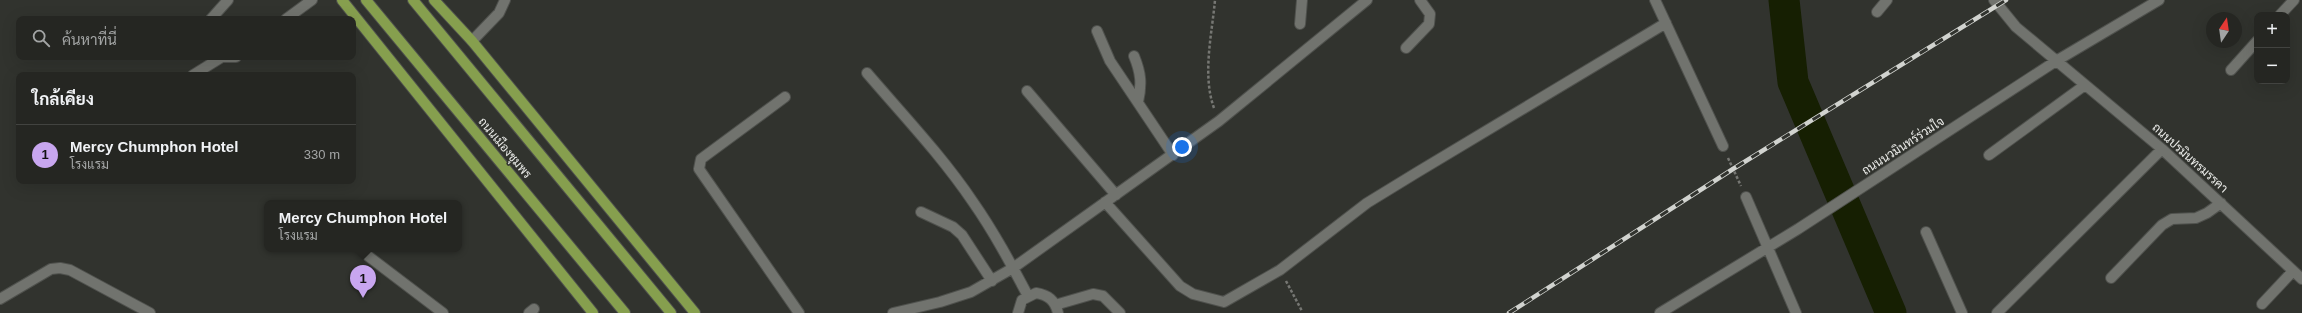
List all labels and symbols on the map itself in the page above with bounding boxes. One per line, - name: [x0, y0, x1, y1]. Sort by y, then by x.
- north arrow: [2206, 12, 2242, 48]
- street label: ถนนนวมินทร์ร่วมใจ: [1859, 113, 1947, 178]
- street label: ถนนเมืองชุมพร: [474, 115, 535, 183]
- street label: ถนนปรมินทรมรรคา: [2149, 120, 2231, 196]
- your location: [1172, 137, 1192, 157]
- pin: 1: [350, 265, 376, 298]

